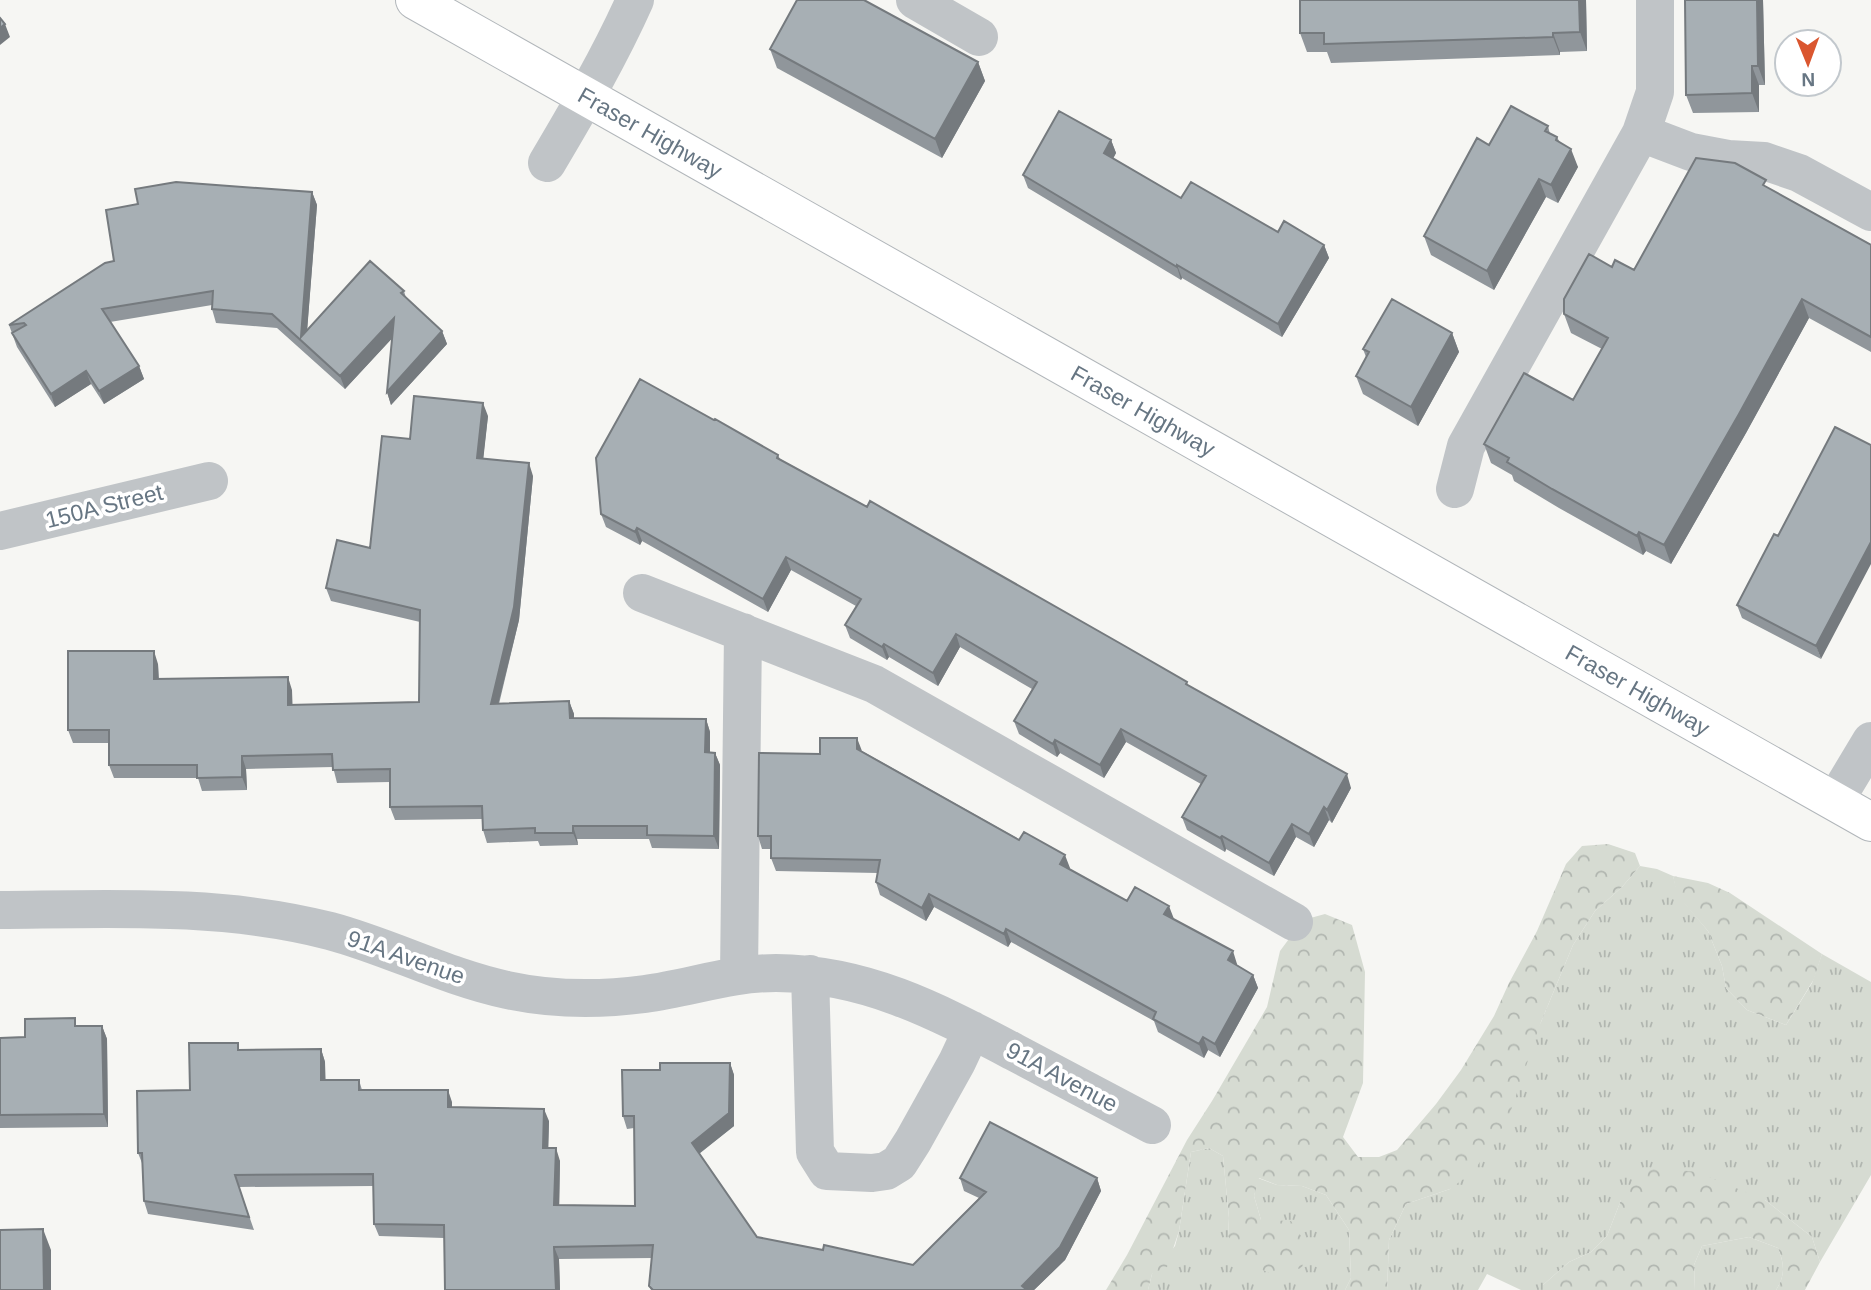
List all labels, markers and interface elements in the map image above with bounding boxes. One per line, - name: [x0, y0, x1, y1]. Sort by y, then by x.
- north arrow: [1773, 28, 1843, 98]
- text: N: [1801, 69, 1815, 90]
- street label: Fraser Highway: [574, 82, 727, 184]
- street label: Fraser Highway: [1066, 360, 1220, 462]
- street label: 150A Street: [43, 479, 166, 533]
- street label: Fraser Highway: [1561, 639, 1715, 741]
- street label: 91A Avenue: [344, 925, 468, 989]
- street label: 91A Avenue: [1002, 1037, 1122, 1117]

